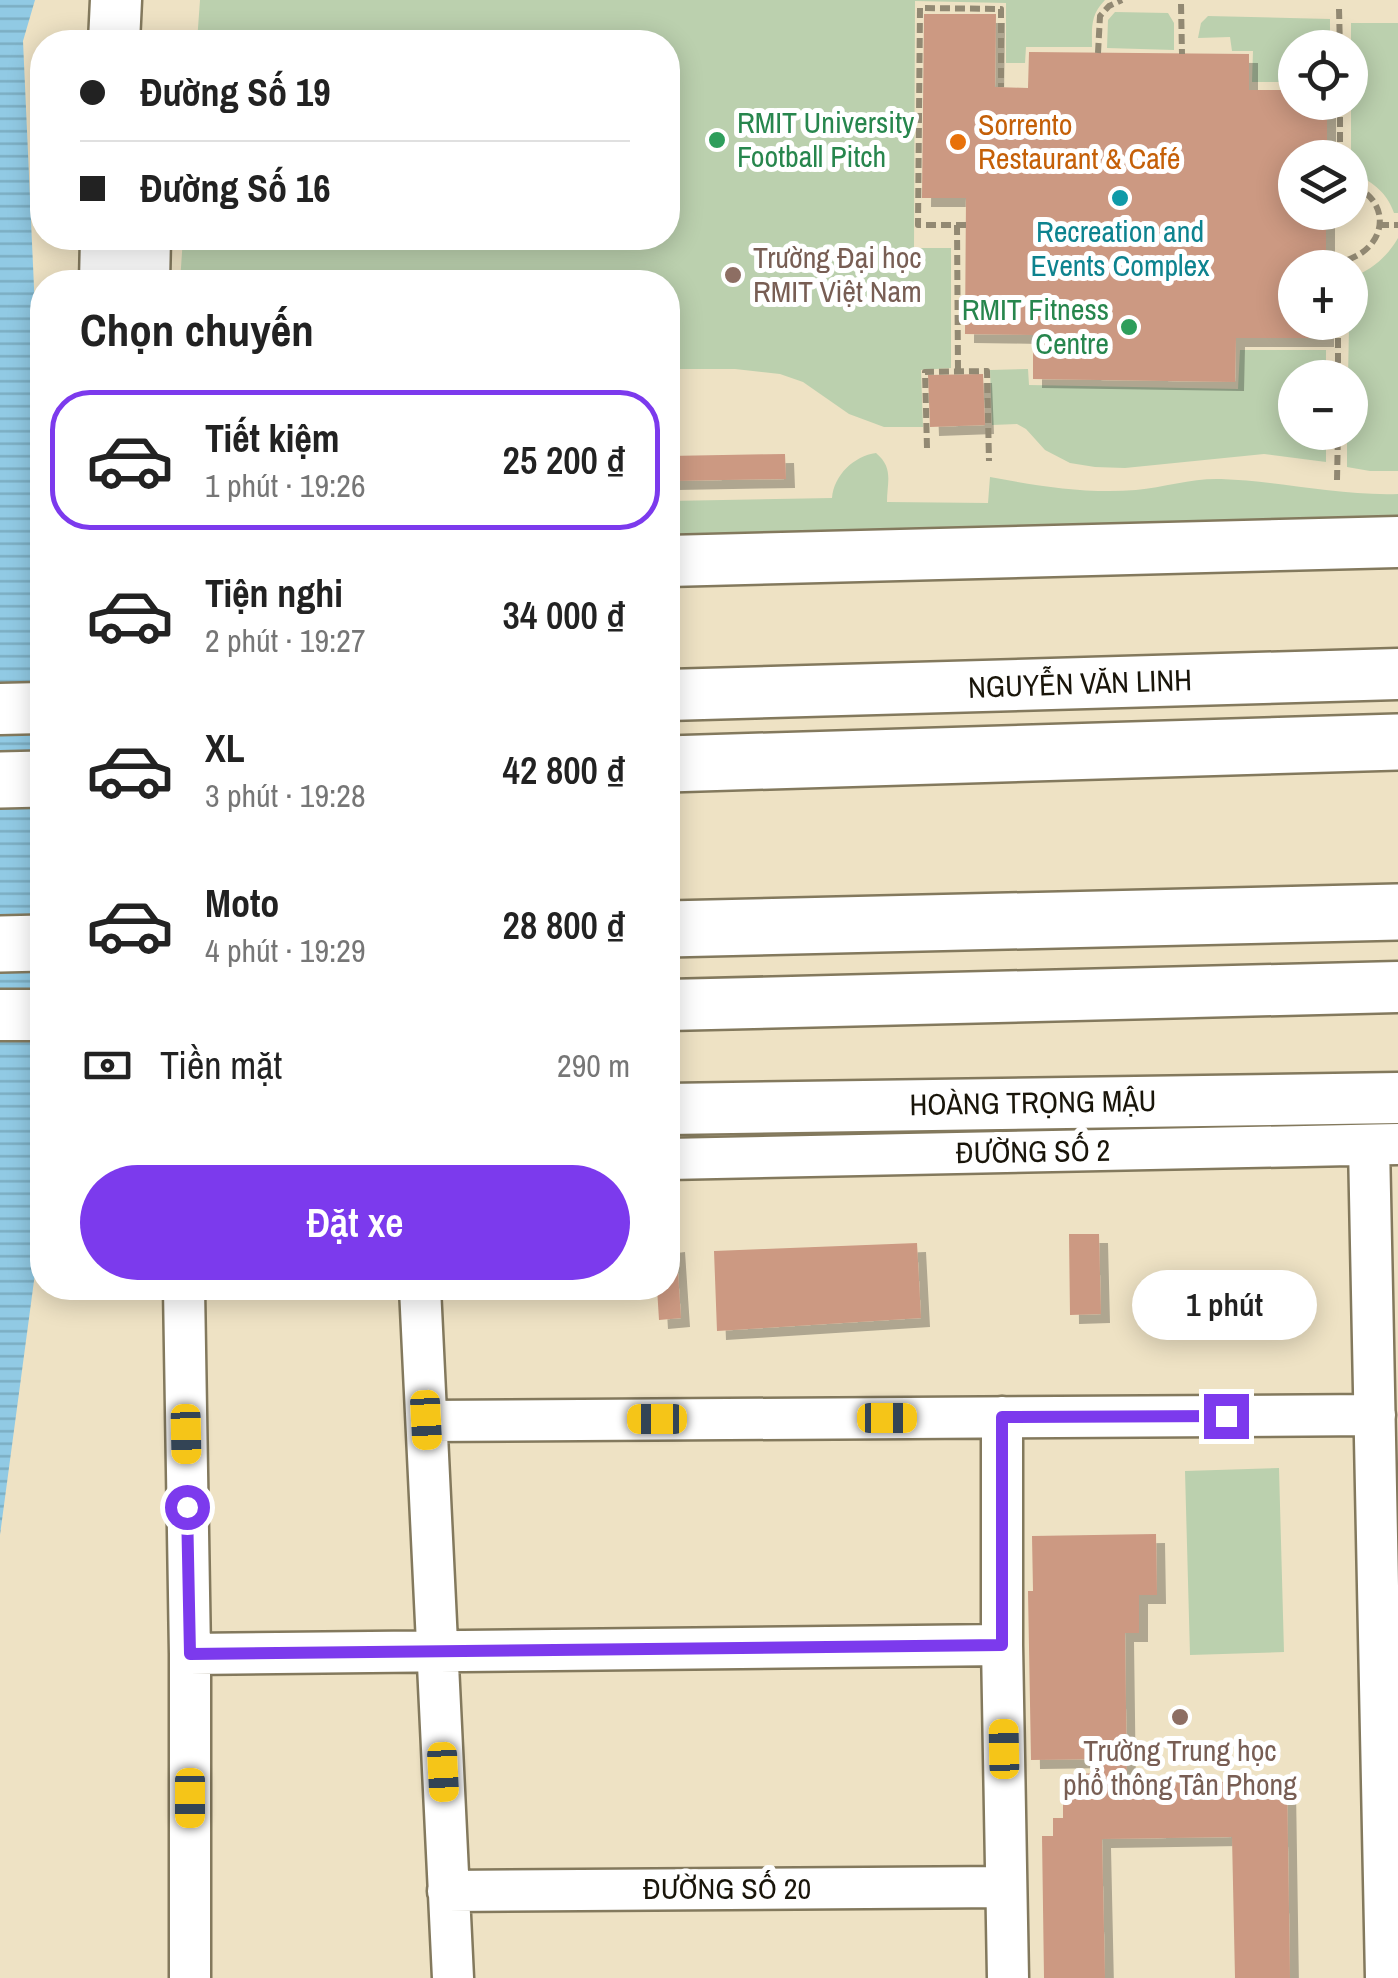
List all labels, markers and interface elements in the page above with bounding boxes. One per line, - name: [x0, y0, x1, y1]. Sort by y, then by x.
- map controls: [1278, 30, 1368, 450]
- button: locate: [1278, 30, 1368, 120]
- text: Đường Số 19: [140, 67, 330, 118]
- place label: RMIT University Football Pitch: [737, 102, 915, 176]
- place label: Sorrento Restaurant & Café: [978, 104, 1180, 178]
- marker: RMIT University Football Pitch: [706, 129, 728, 151]
- marker: Sorrento Restaurant & Café: [947, 131, 969, 153]
- button: layers: [1278, 140, 1368, 230]
- text: Đường Số 16: [140, 163, 330, 214]
- marker: Recreation and Events Complex: [1109, 187, 1131, 209]
- place label: Recreation and Events Complex: [1030, 211, 1210, 285]
- place label: Trường Đại học RMIT Việt Nam: [753, 237, 922, 311]
- button: +: [1278, 250, 1368, 340]
- marker: Trường Đại học RMIT Việt Nam: [722, 264, 744, 286]
- place label: RMIT Fitness Centre: [962, 289, 1109, 363]
- text: Chọn chuyến: [80, 299, 314, 360]
- marker: RMIT Fitness Centre: [1118, 316, 1140, 338]
- button: −: [1278, 360, 1368, 450]
- text: Tiết kiệm: [205, 413, 340, 464]
- icon: car: [85, 415, 175, 505]
- text: 25 200 ₫: [503, 435, 625, 486]
- text: 1 phút · 19:26: [205, 464, 366, 507]
- text: Tiện nghi: [205, 568, 343, 619]
- icon: car: [85, 570, 175, 660]
- text: 34 000 ₫: [503, 590, 625, 641]
- text: 2 phút · 19:27: [205, 619, 366, 662]
- street label: NGUYỄN VĂN LINH: [967, 659, 1192, 707]
- text: XL: [205, 723, 245, 774]
- icon: car: [85, 725, 175, 815]
- text: 42 800 ₫: [503, 745, 625, 796]
- text: 3 phút · 19:28: [205, 774, 366, 817]
- text: Moto: [205, 878, 279, 929]
- icon: car: [85, 880, 175, 970]
- text: 28 800 ₫: [503, 900, 625, 951]
- text: 4 phút · 19:29: [205, 929, 366, 972]
- icon: cash: [80, 1038, 135, 1093]
- text: Tiền mặt: [160, 1040, 282, 1091]
- text: 290 m: [557, 1044, 630, 1087]
- street label: HOÀNG TRỌNG MẬU: [909, 1080, 1157, 1124]
- street label: ĐƯỜNG SỐ 2: [955, 1130, 1111, 1172]
- button: Đặt xe: [80, 1165, 630, 1280]
- callout: 1 phút: [1134, 1271, 1318, 1341]
- text: 1 phút: [1186, 1283, 1263, 1326]
- car: [409, 1389, 443, 1451]
- route end: [1204, 1394, 1249, 1439]
- car: [857, 1403, 917, 1433]
- car: [170, 1404, 202, 1464]
- car: [627, 1404, 687, 1434]
- route start: [165, 1485, 210, 1530]
- marker: Trường Trung học phổ thông Tân Phong: [1169, 1706, 1191, 1728]
- car: [988, 1719, 1020, 1779]
- place label: Trường Trung học phổ thông Tân Phong: [1063, 1730, 1297, 1804]
- car: [426, 1741, 460, 1803]
- car: [175, 1768, 205, 1828]
- street label: ĐƯỜNG SỐ 20: [643, 1868, 811, 1908]

